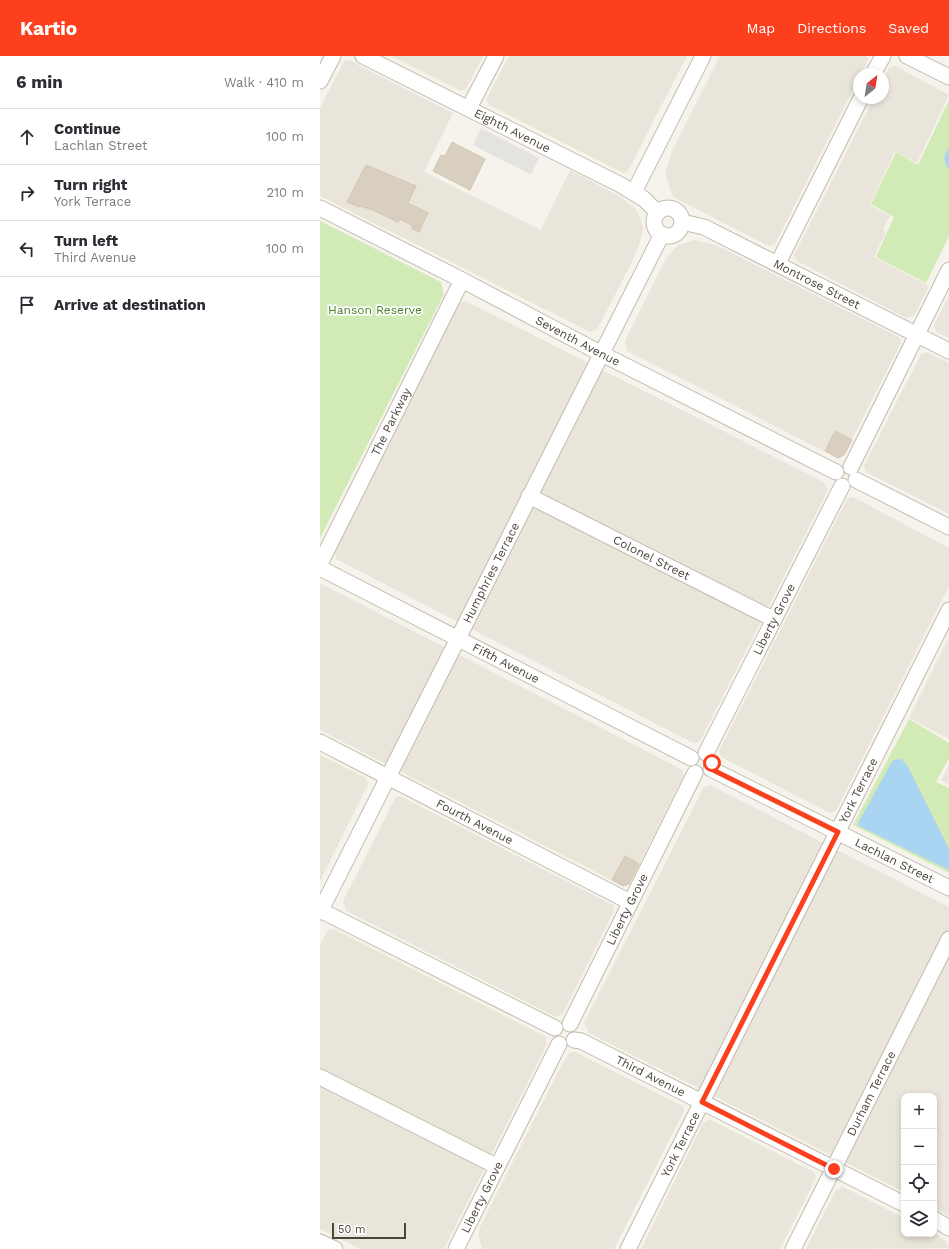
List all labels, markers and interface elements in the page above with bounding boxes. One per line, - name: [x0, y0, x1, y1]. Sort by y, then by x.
- text: Kartio: [20, 17, 77, 40]
- text: Map: [747, 20, 775, 36]
- text: Directions: [797, 20, 866, 36]
- text: Saved: [888, 20, 929, 36]
- north arrow: [853, 68, 889, 104]
- text: 6 min: [16, 72, 63, 92]
- text: Walk · 410 m: [224, 75, 304, 90]
- street label: Eighth Avenue: [472, 106, 553, 156]
- text: Continue: [54, 120, 121, 138]
- icon: ahead: [16, 126, 38, 148]
- text: 100 m: [266, 129, 304, 144]
- text: Lachlan Street: [54, 138, 147, 153]
- text: Turn right: [54, 176, 127, 194]
- icon: right: [16, 182, 38, 204]
- text: 210 m: [266, 185, 304, 200]
- text: York Terrace: [54, 194, 131, 209]
- text: Turn left: [54, 232, 118, 250]
- icon: left: [16, 238, 38, 260]
- text: 100 m: [266, 241, 304, 256]
- text: Third Avenue: [54, 250, 136, 265]
- street label: Montrose Street: [771, 256, 862, 312]
- icon: arrive: [16, 294, 38, 316]
- text: Arrive at destination: [54, 296, 206, 314]
- park label: Hanson Reserve: [328, 303, 422, 317]
- street label: Seventh Avenue: [533, 313, 622, 369]
- street label: The Parkway: [368, 385, 414, 458]
- street label: Humphries Terrace: [460, 520, 522, 625]
- street label: Colonel Street: [611, 532, 692, 583]
- street label: Liberty Grove: [750, 581, 798, 657]
- street label: Fifth Avenue: [470, 640, 542, 686]
- route start: [703, 754, 721, 772]
- street label: York Terrace: [836, 755, 881, 826]
- street label: Fourth Avenue: [434, 796, 515, 847]
- street label: Lachlan Street: [853, 835, 936, 886]
- street label: Liberty Grove: [603, 871, 651, 948]
- street label: Durham Terrace: [844, 1049, 898, 1138]
- street label: Third Avenue: [613, 1053, 688, 1100]
- map controls: [901, 1093, 937, 1237]
- button: +: [901, 1093, 937, 1129]
- street label: York Terrace: [658, 1109, 703, 1180]
- button: −: [901, 1129, 937, 1165]
- street label: Liberty Grove: [458, 1159, 506, 1235]
- route end: [825, 1160, 843, 1178]
- button: locate: [901, 1165, 937, 1201]
- button: layers: [901, 1201, 937, 1237]
- scale bar: [332, 1221, 406, 1240]
- text: 50 m: [338, 1223, 365, 1236]

